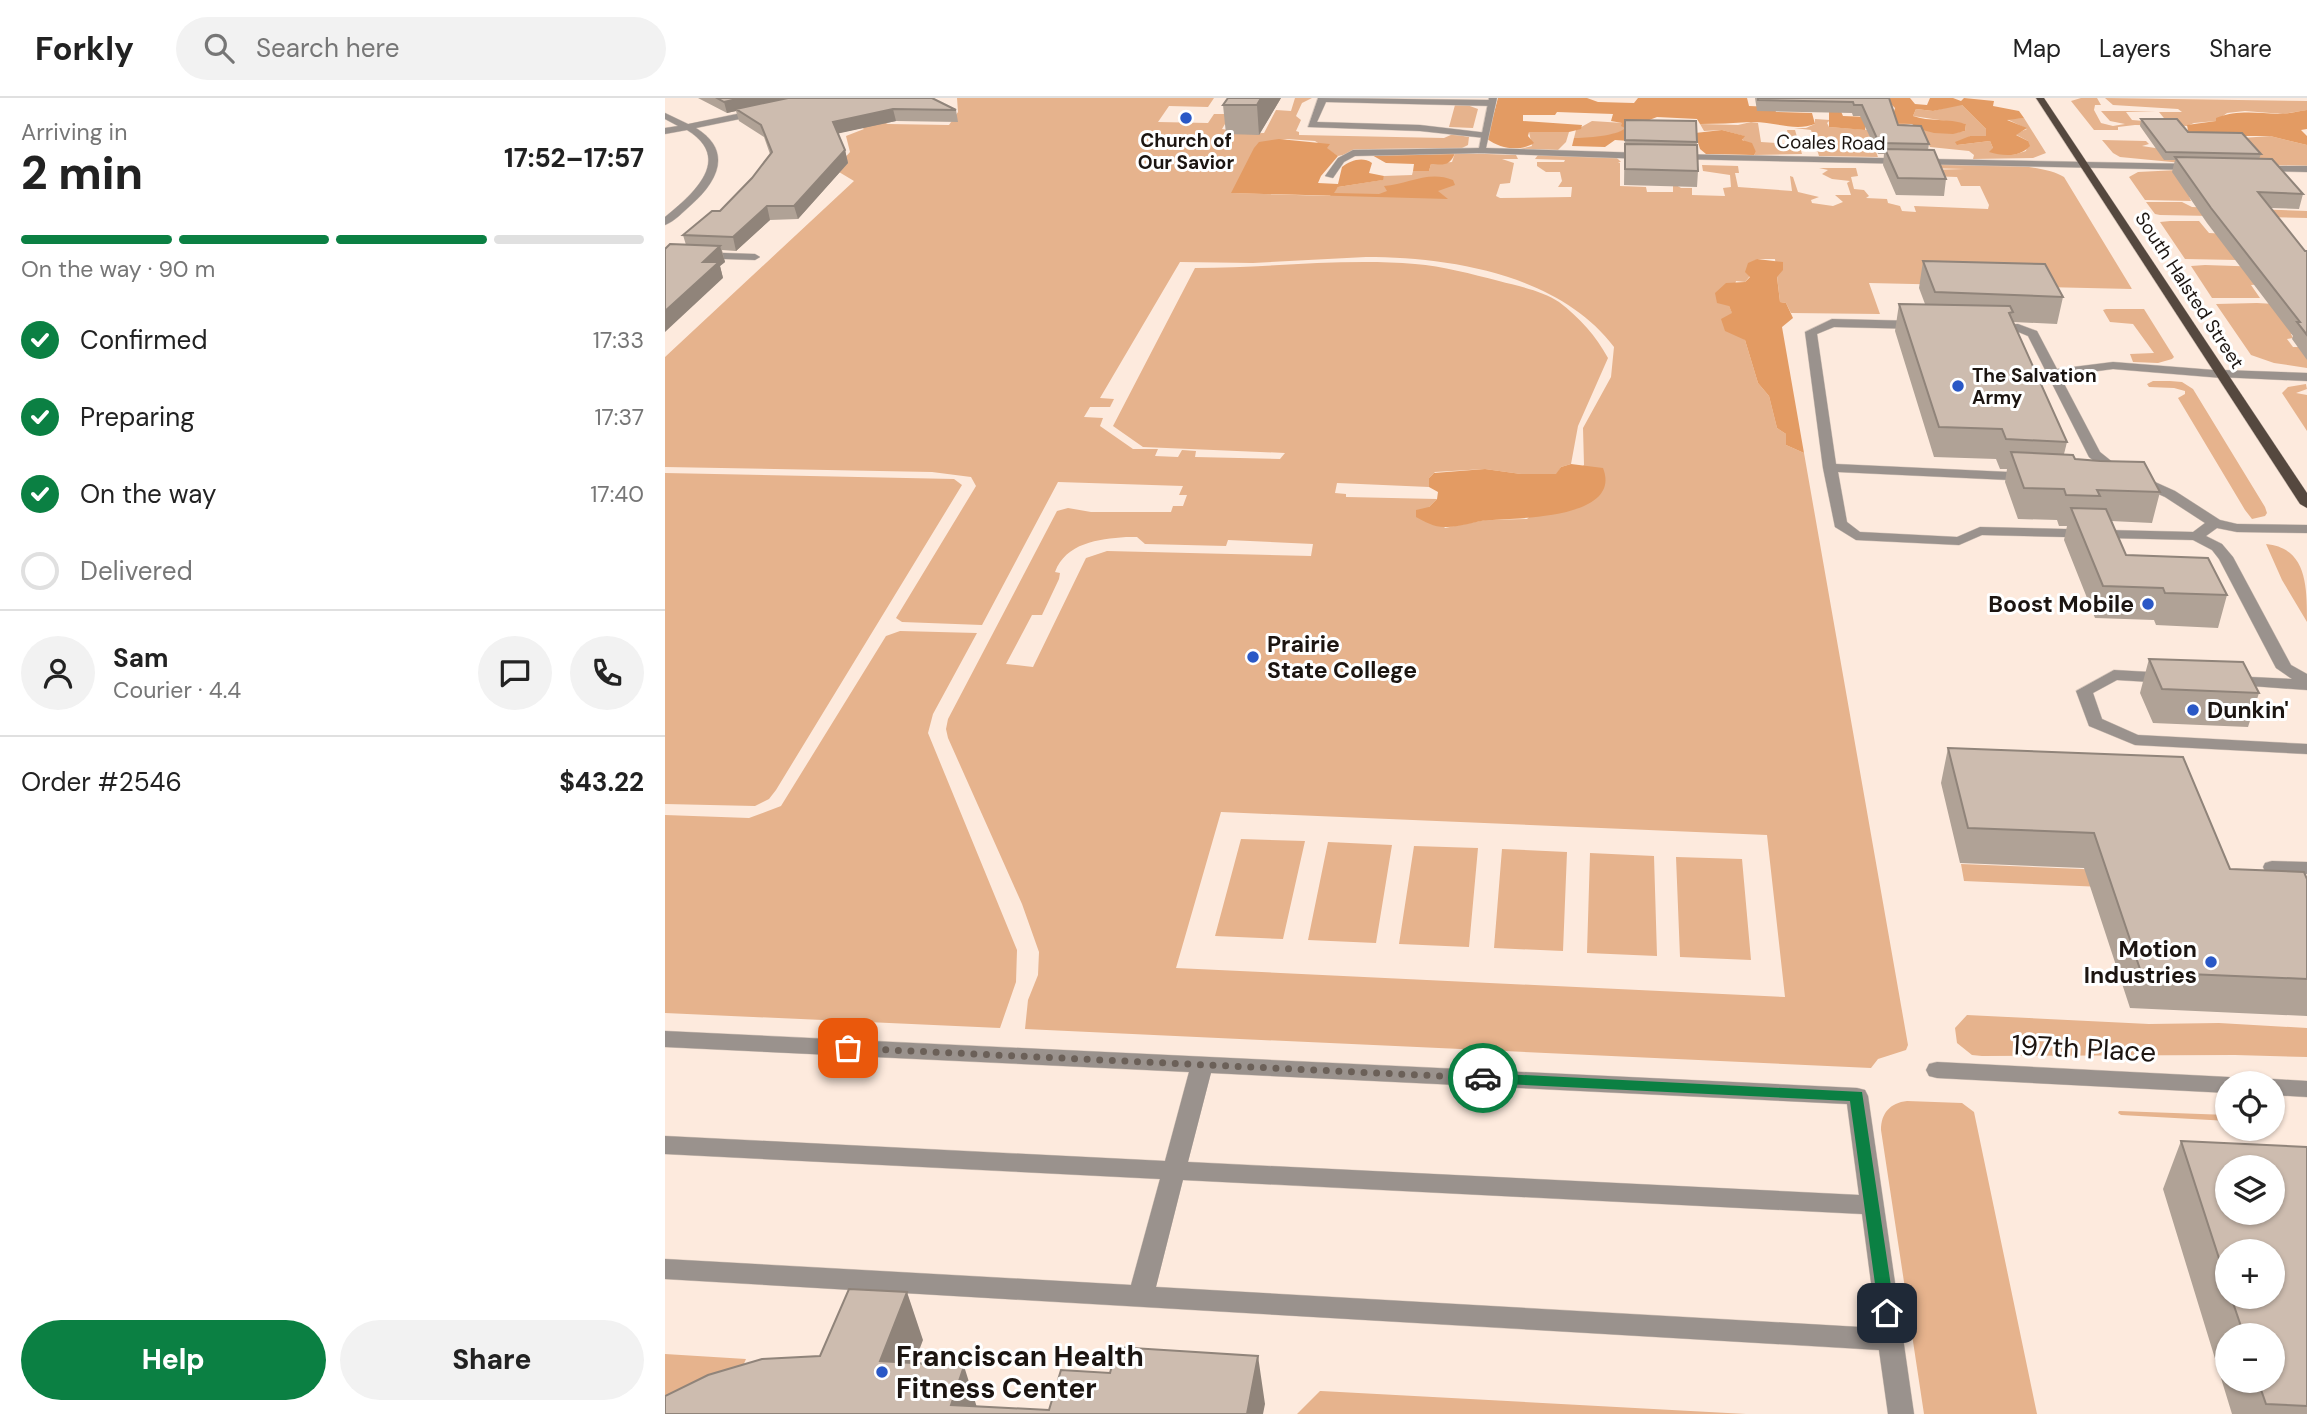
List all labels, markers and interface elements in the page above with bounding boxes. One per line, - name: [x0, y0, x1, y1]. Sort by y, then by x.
- search box: [176, 17, 666, 80]
- text: Forkly: [35, 27, 134, 70]
- icon: search: [200, 29, 238, 67]
- text: Search here: [256, 31, 399, 65]
- text: Map: [2013, 33, 2061, 64]
- text: Layers: [2099, 33, 2171, 64]
- text: Share: [2209, 33, 2272, 64]
- marker: Church of Our Savior: [1178, 110, 1194, 126]
- text: Arriving in: [21, 117, 127, 147]
- place label: Church of Our Savior: [1138, 128, 1234, 175]
- street label: Coales Road: [1776, 129, 1886, 156]
- text: 17:52–17:57: [504, 141, 644, 175]
- text: 2 min: [21, 143, 143, 203]
- street label: South Halsted Street: [2130, 207, 2250, 373]
- text: On the way · 90 m: [21, 254, 215, 284]
- icon: check: [21, 321, 59, 359]
- text: Confirmed: [80, 323, 207, 357]
- text: 17:33: [593, 325, 644, 355]
- place label: The Salvation Army: [1972, 363, 2097, 410]
- marker: The Salvation Army: [1950, 378, 1966, 394]
- icon: check: [21, 398, 59, 436]
- text: Preparing: [80, 400, 195, 434]
- text: 17:37: [594, 402, 644, 432]
- icon: check: [21, 475, 59, 513]
- text: On the way: [80, 477, 216, 511]
- text: 17:40: [590, 479, 644, 509]
- text: Delivered: [80, 554, 193, 588]
- place label: Boost Mobile: [1988, 589, 2134, 619]
- marker: Boost Mobile: [2140, 596, 2156, 612]
- place label: Prairie State College: [1267, 629, 1417, 685]
- button: person: [21, 636, 95, 710]
- button: chat: [478, 636, 552, 710]
- button: phone: [570, 636, 644, 710]
- text: Sam: [113, 641, 168, 675]
- marker: Prairie State College: [1245, 649, 1261, 665]
- text: Courier · 4.4: [113, 675, 241, 705]
- place label: Dunkin': [2207, 695, 2289, 725]
- marker: Dunkin': [2185, 702, 2201, 718]
- text: Order #2546: [21, 765, 182, 799]
- text: $43.22: [559, 765, 644, 799]
- place label: Motion Industries: [2084, 934, 2197, 990]
- marker: Motion Industries: [2203, 954, 2219, 970]
- pin: [818, 1018, 878, 1078]
- street label: 197th Place: [2011, 1026, 2157, 1071]
- icon: bag: [829, 1029, 867, 1067]
- courier: [1448, 1043, 1518, 1113]
- icon: car: [1464, 1059, 1502, 1097]
- map controls: [2215, 1071, 2285, 1393]
- button: locate: [2215, 1071, 2285, 1141]
- button: layers: [2215, 1155, 2285, 1225]
- button: +: [2215, 1239, 2285, 1309]
- pin: [1857, 1283, 1917, 1343]
- icon: home: [1868, 1294, 1906, 1332]
- button: Help: [21, 1320, 326, 1400]
- button: Share: [340, 1320, 644, 1400]
- button: −: [2215, 1323, 2285, 1393]
- place label: Franciscan Health Fitness Center: [896, 1338, 1144, 1407]
- marker: Franciscan Health Fitness Center: [874, 1364, 890, 1380]

